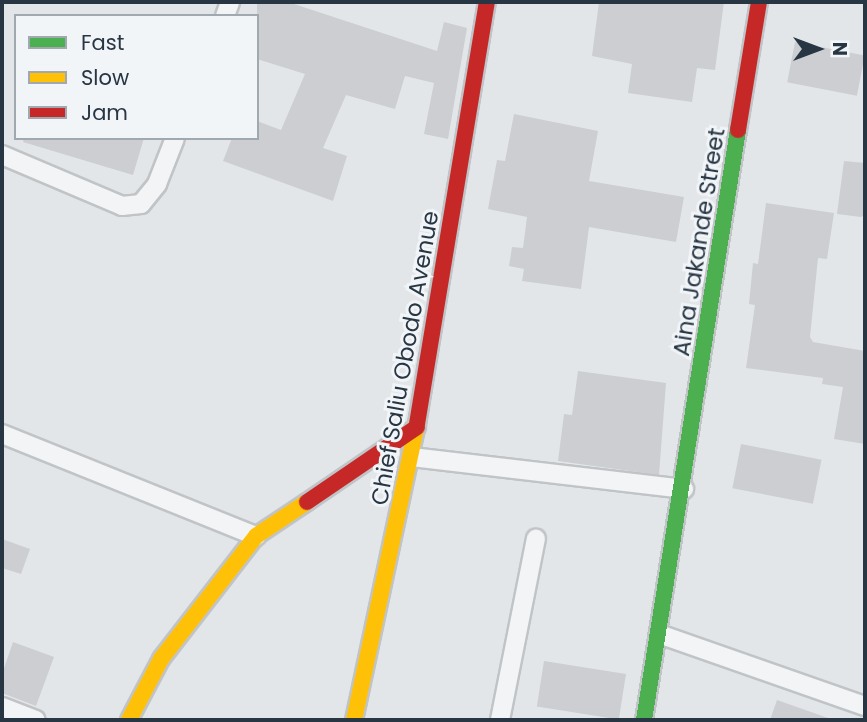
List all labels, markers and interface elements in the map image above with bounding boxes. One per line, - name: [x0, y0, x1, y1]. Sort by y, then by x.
- legend: [14, 14, 259, 140]
- north arrow: [783, 14, 853, 84]
- text: Fast: [81, 28, 124, 57]
- text: N: [826, 42, 853, 56]
- text: Slow: [81, 63, 129, 92]
- text: Jam: [81, 98, 128, 127]
- street label: Aina Jakande Street: [667, 126, 731, 358]
- street label: Chief Saliu Obodo Avenue: [365, 209, 445, 507]

